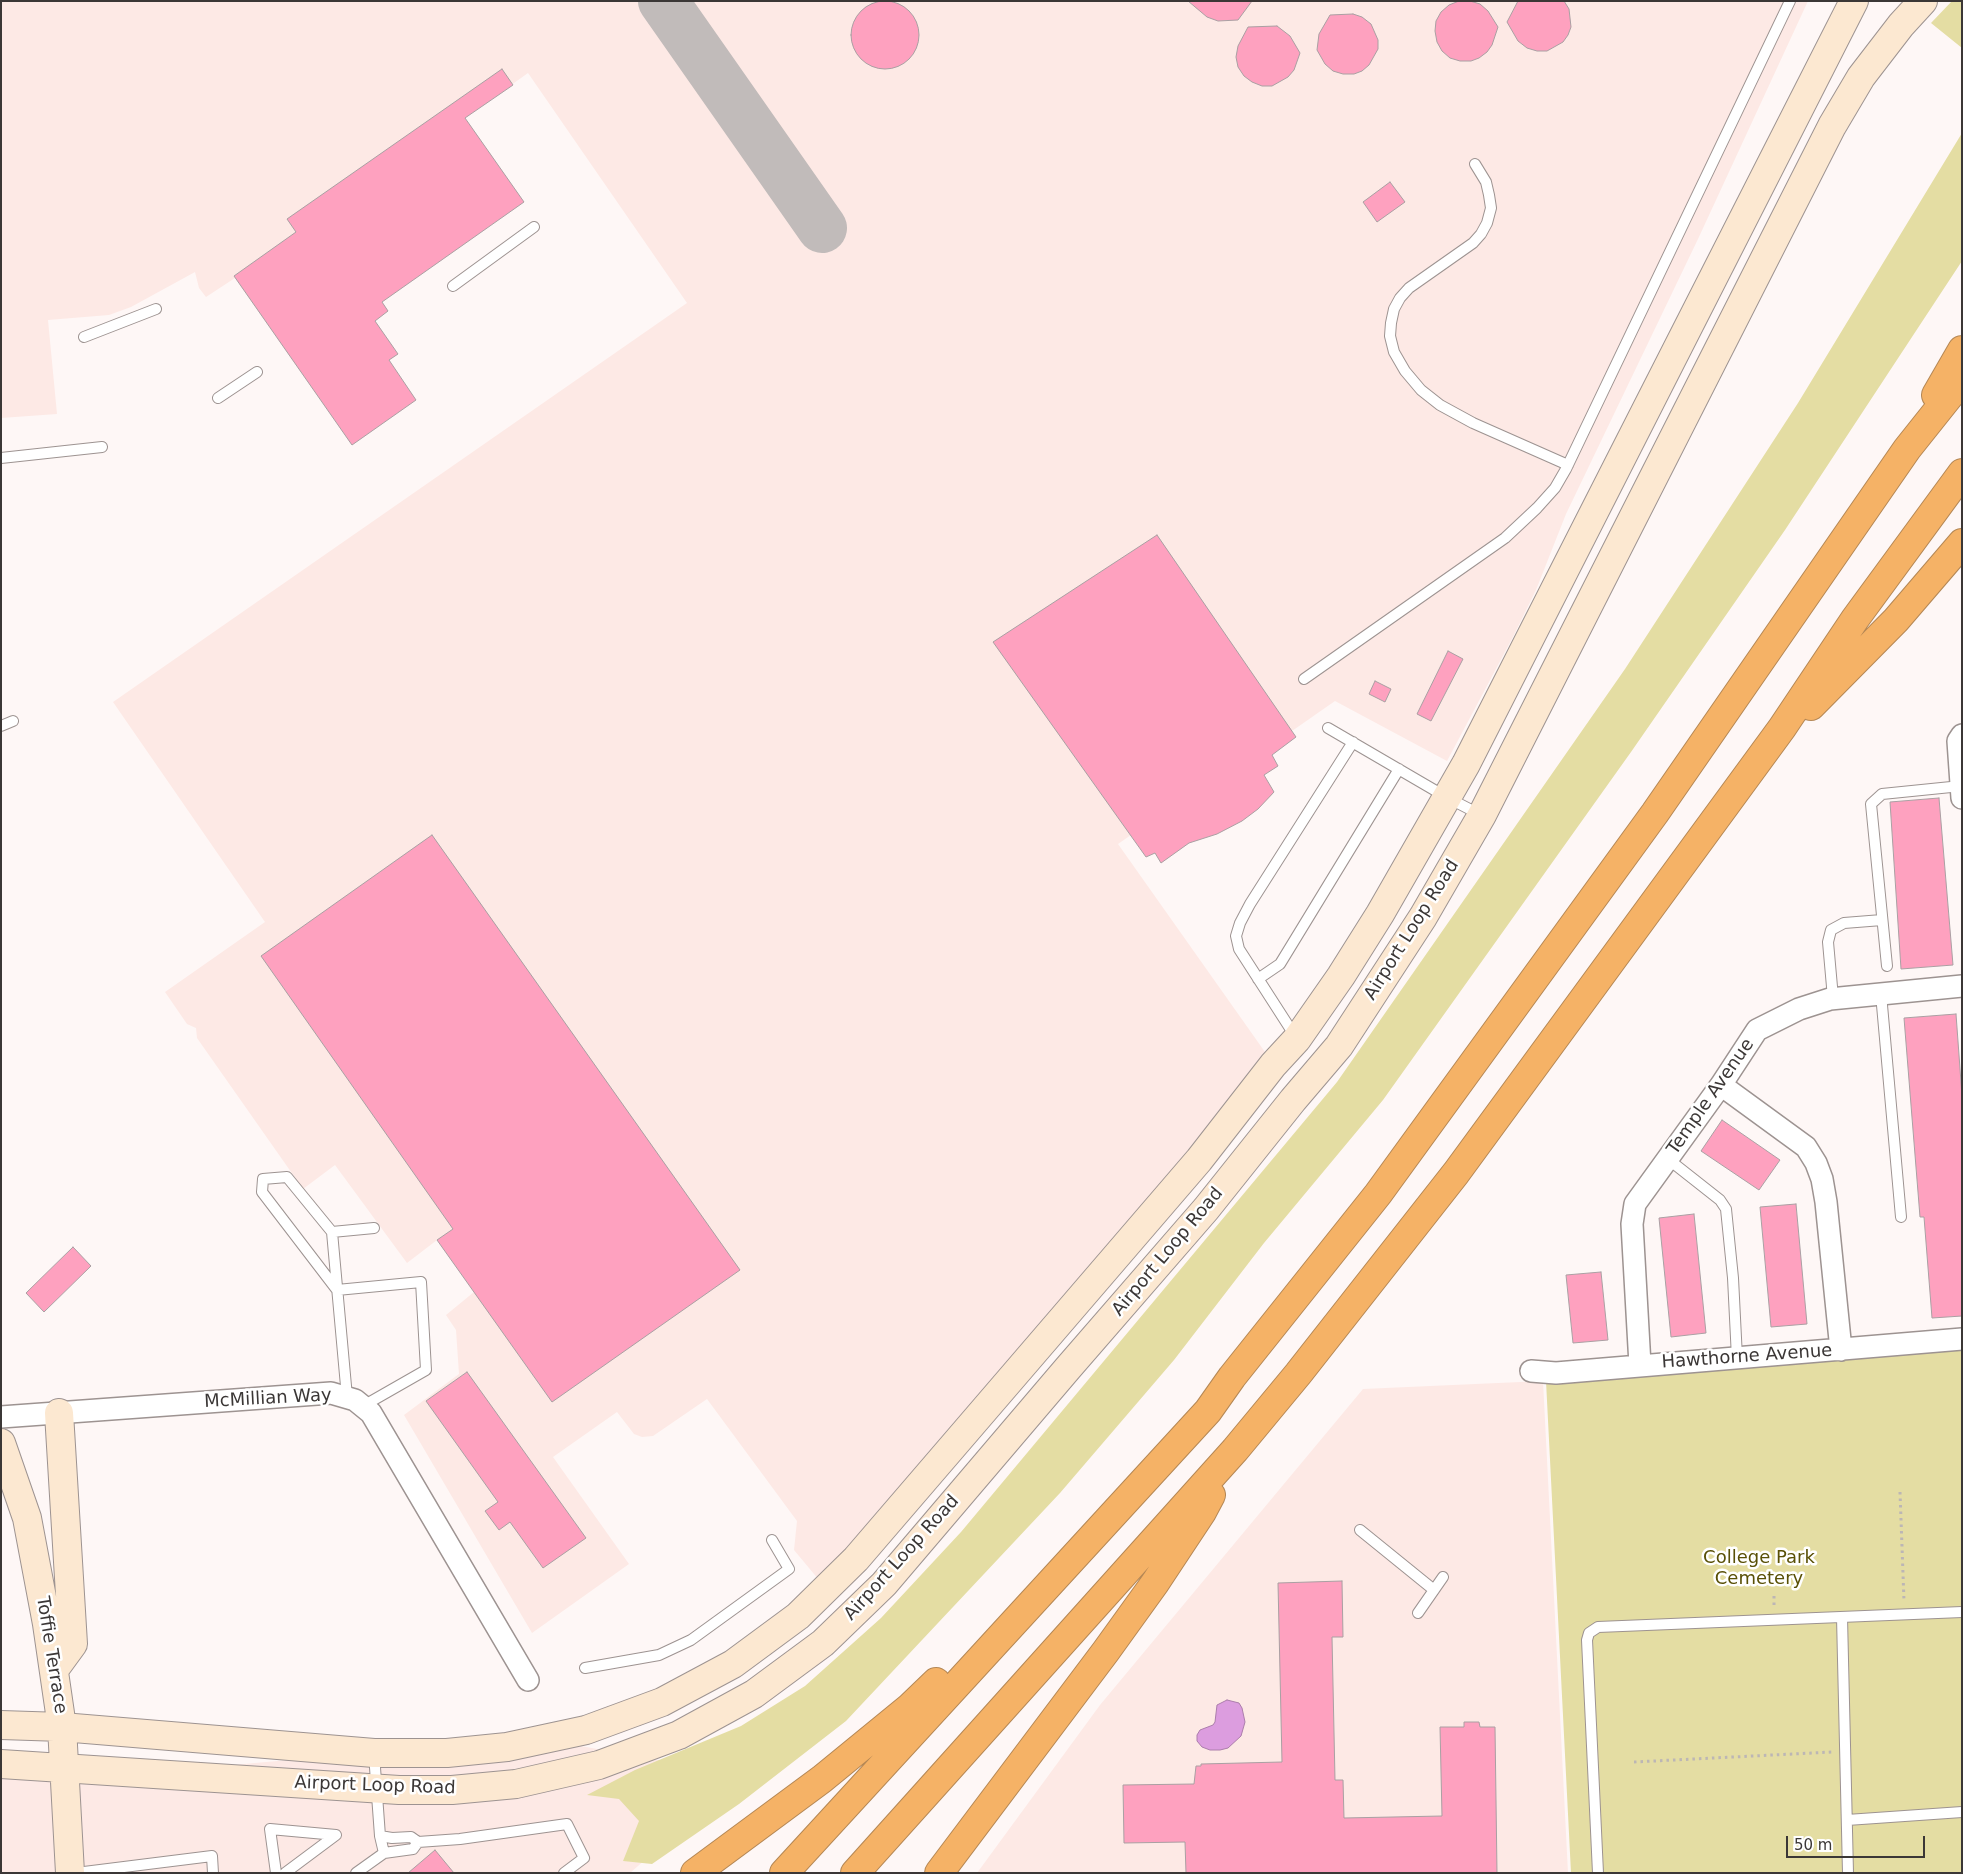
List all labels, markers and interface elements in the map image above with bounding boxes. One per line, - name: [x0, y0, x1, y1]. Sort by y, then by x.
- street label: Airport Loop Road: [1360, 856, 1464, 1004]
- street label: Temple Avenue: [1663, 1035, 1759, 1159]
- street label: Airport Loop Road: [1108, 1183, 1228, 1321]
- street label: Hawthorne Avenue: [1661, 1340, 1833, 1374]
- street label: McMillian Way: [204, 1385, 332, 1413]
- street label: Airport Loop Road: [840, 1491, 964, 1625]
- park label: College Park Cemetery: [1703, 1547, 1815, 1590]
- street label: Toffie Terrace: [31, 1595, 71, 1715]
- street label: Airport Loop Road: [294, 1772, 456, 1800]
- scale bar: [1788, 1826, 1927, 1858]
- text: 50 m: [1794, 1836, 1832, 1854]

